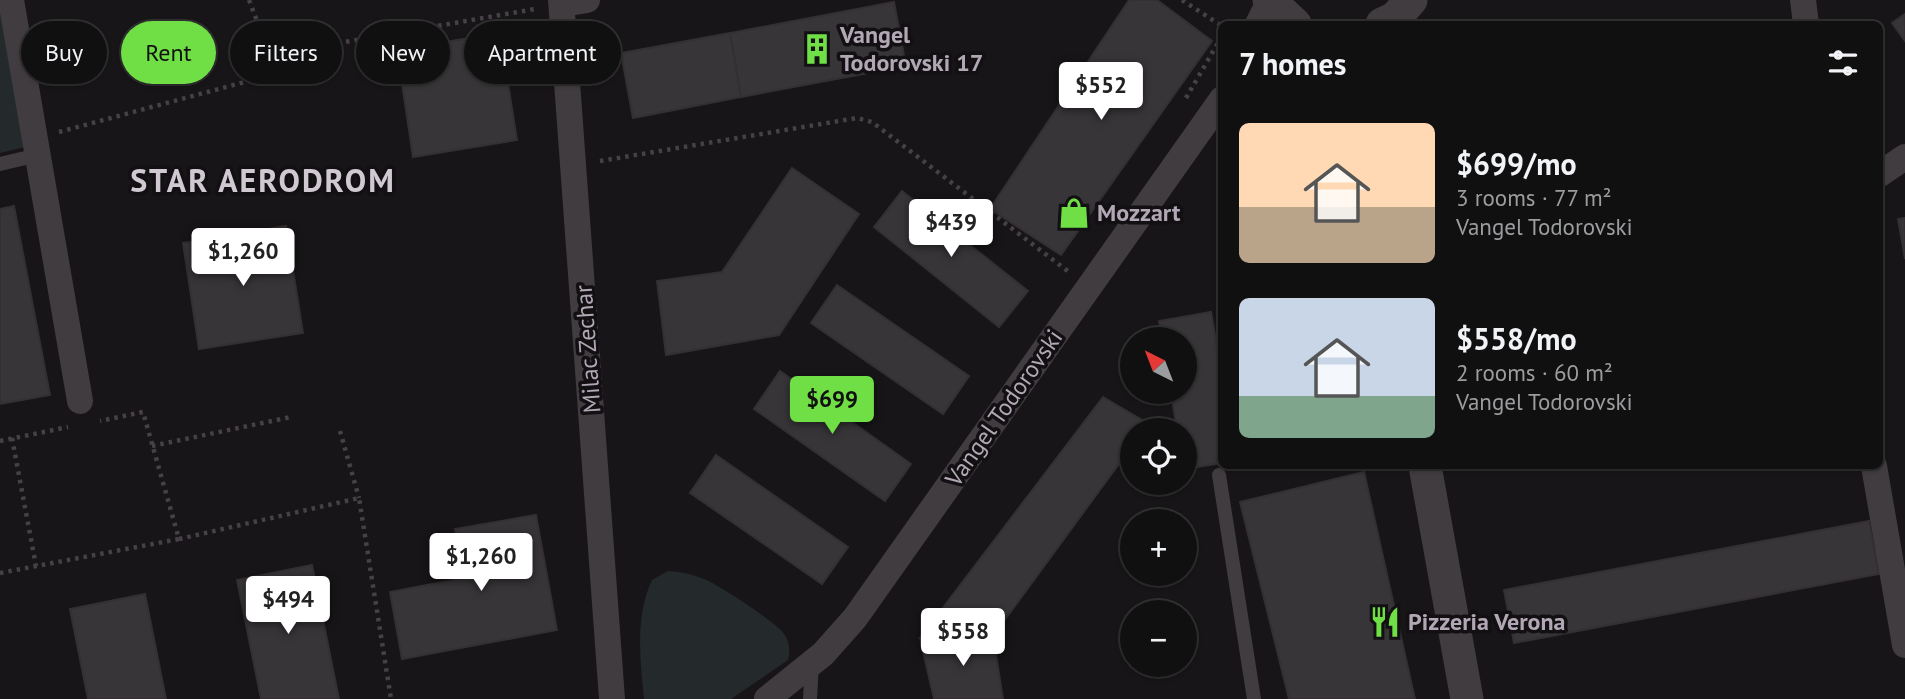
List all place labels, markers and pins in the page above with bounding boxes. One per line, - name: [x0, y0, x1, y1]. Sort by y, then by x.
- place label: Vangel Todorovski 17: [839, 19, 983, 78]
- building icon: Vangel Todorovski 17: [800, 32, 834, 66]
- pin: $552: [1060, 62, 1142, 122]
- shop icon: Mozzart: [1057, 196, 1091, 230]
- place label: Mozzart: [1097, 197, 1181, 228]
- pin: $439: [910, 200, 992, 259]
- pin: $1,260: [186, 229, 300, 288]
- pin: $699: [791, 376, 873, 436]
- pin: $1,260: [424, 534, 538, 593]
- pin: $494: [247, 576, 329, 636]
- restaurant icon: Pizzeria Verona: [1368, 605, 1402, 639]
- place label: Pizzeria Verona: [1408, 606, 1565, 637]
- pin: $558: [922, 608, 1004, 668]

